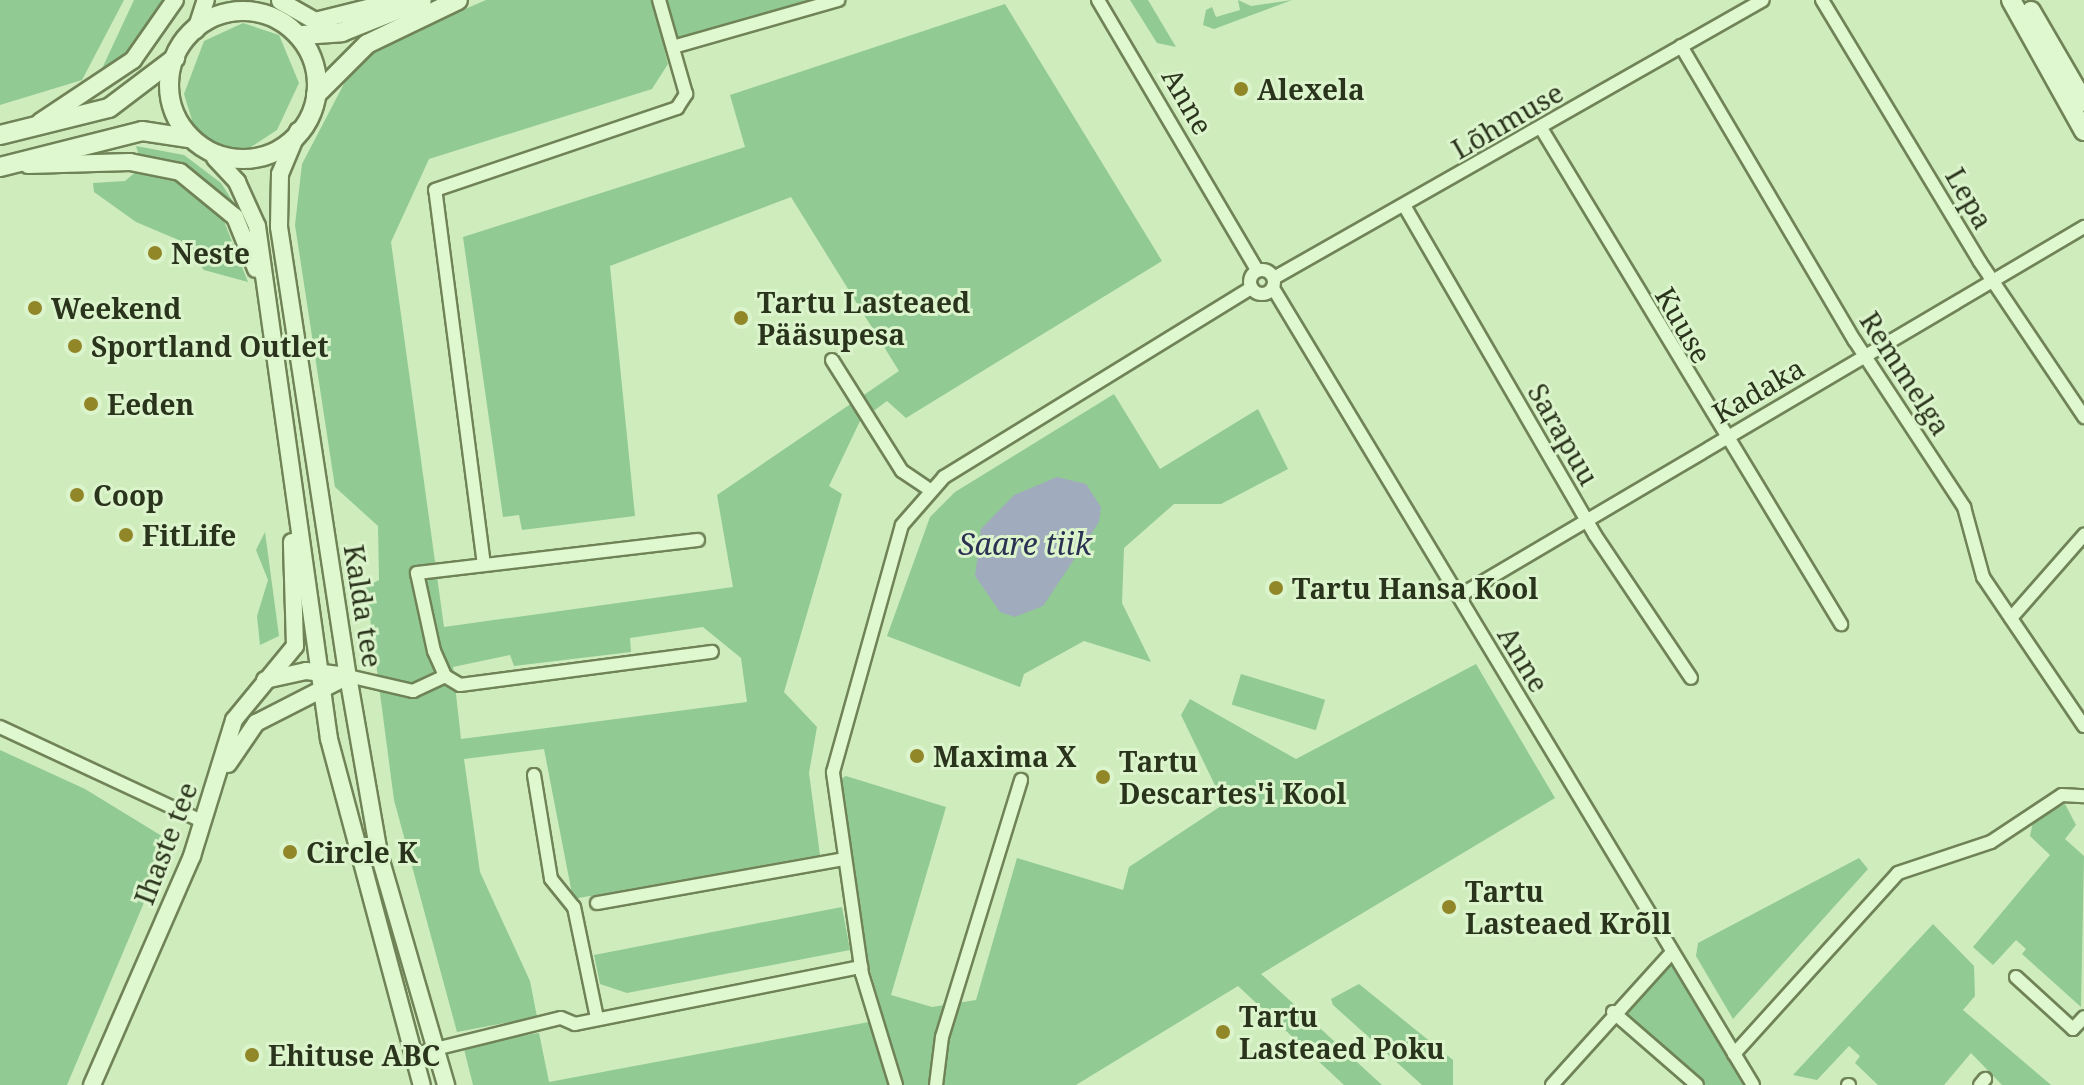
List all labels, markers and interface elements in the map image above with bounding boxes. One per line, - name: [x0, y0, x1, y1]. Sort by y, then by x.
- street label: Anne: [1156, 62, 1220, 140]
- place label: Alexela: [1257, 72, 1365, 106]
- street label: Lõhmuse: [1445, 75, 1569, 165]
- marker: Alexela: [1232, 80, 1250, 98]
- street label: Lepa: [1939, 161, 2001, 235]
- place label: Neste: [171, 236, 250, 270]
- marker: Neste: [146, 244, 164, 262]
- street label: Kuuse: [1649, 281, 1719, 369]
- place label: Tartu Lasteaed Pääsupesa: [757, 285, 970, 351]
- place label: Weekend: [51, 291, 181, 325]
- marker: Weekend: [26, 299, 44, 317]
- street label: Remmelga: [1854, 305, 1958, 441]
- marker: Tartu Lasteaed Pääsupesa: [732, 309, 750, 327]
- place label: Sportland Outlet: [91, 329, 328, 363]
- marker: Sportland Outlet: [66, 337, 84, 355]
- street label: Kadaka: [1706, 350, 1810, 430]
- street label: Sarapuu: [1521, 377, 1607, 491]
- place label: Eeden: [107, 387, 194, 421]
- marker: Eeden: [82, 395, 100, 413]
- place label: Coop: [93, 478, 164, 512]
- marker: Coop: [68, 486, 86, 504]
- place label: FitLife: [142, 518, 236, 552]
- marker: FitLife: [117, 526, 135, 544]
- water label: Saare tiik: [958, 526, 1092, 562]
- street label: Kalda tee: [338, 542, 390, 670]
- place label: Tartu Hansa Kool: [1292, 571, 1538, 605]
- marker: Tartu Hansa Kool: [1267, 579, 1285, 597]
- street label: Anne: [1491, 620, 1557, 698]
- place label: Maxima X: [933, 739, 1077, 773]
- place label: Tartu Descartes'i Kool: [1119, 744, 1346, 810]
- marker: Maxima X: [908, 747, 926, 765]
- marker: Tartu Descartes'i Kool: [1094, 768, 1112, 786]
- street label: Ihaste tee: [126, 777, 204, 909]
- place label: Circle K: [306, 835, 418, 869]
- marker: Circle K: [281, 843, 299, 861]
- place label: Tartu Lasteaed Krõll: [1465, 874, 1671, 940]
- marker: Tartu Lasteaed Krõll: [1440, 898, 1458, 916]
- place label: Tartu Lasteaed Poku: [1239, 999, 1445, 1065]
- marker: Tartu Lasteaed Poku: [1214, 1023, 1232, 1041]
- place label: Ehituse ABC: [268, 1038, 440, 1072]
- marker: Ehituse ABC: [243, 1046, 261, 1064]

